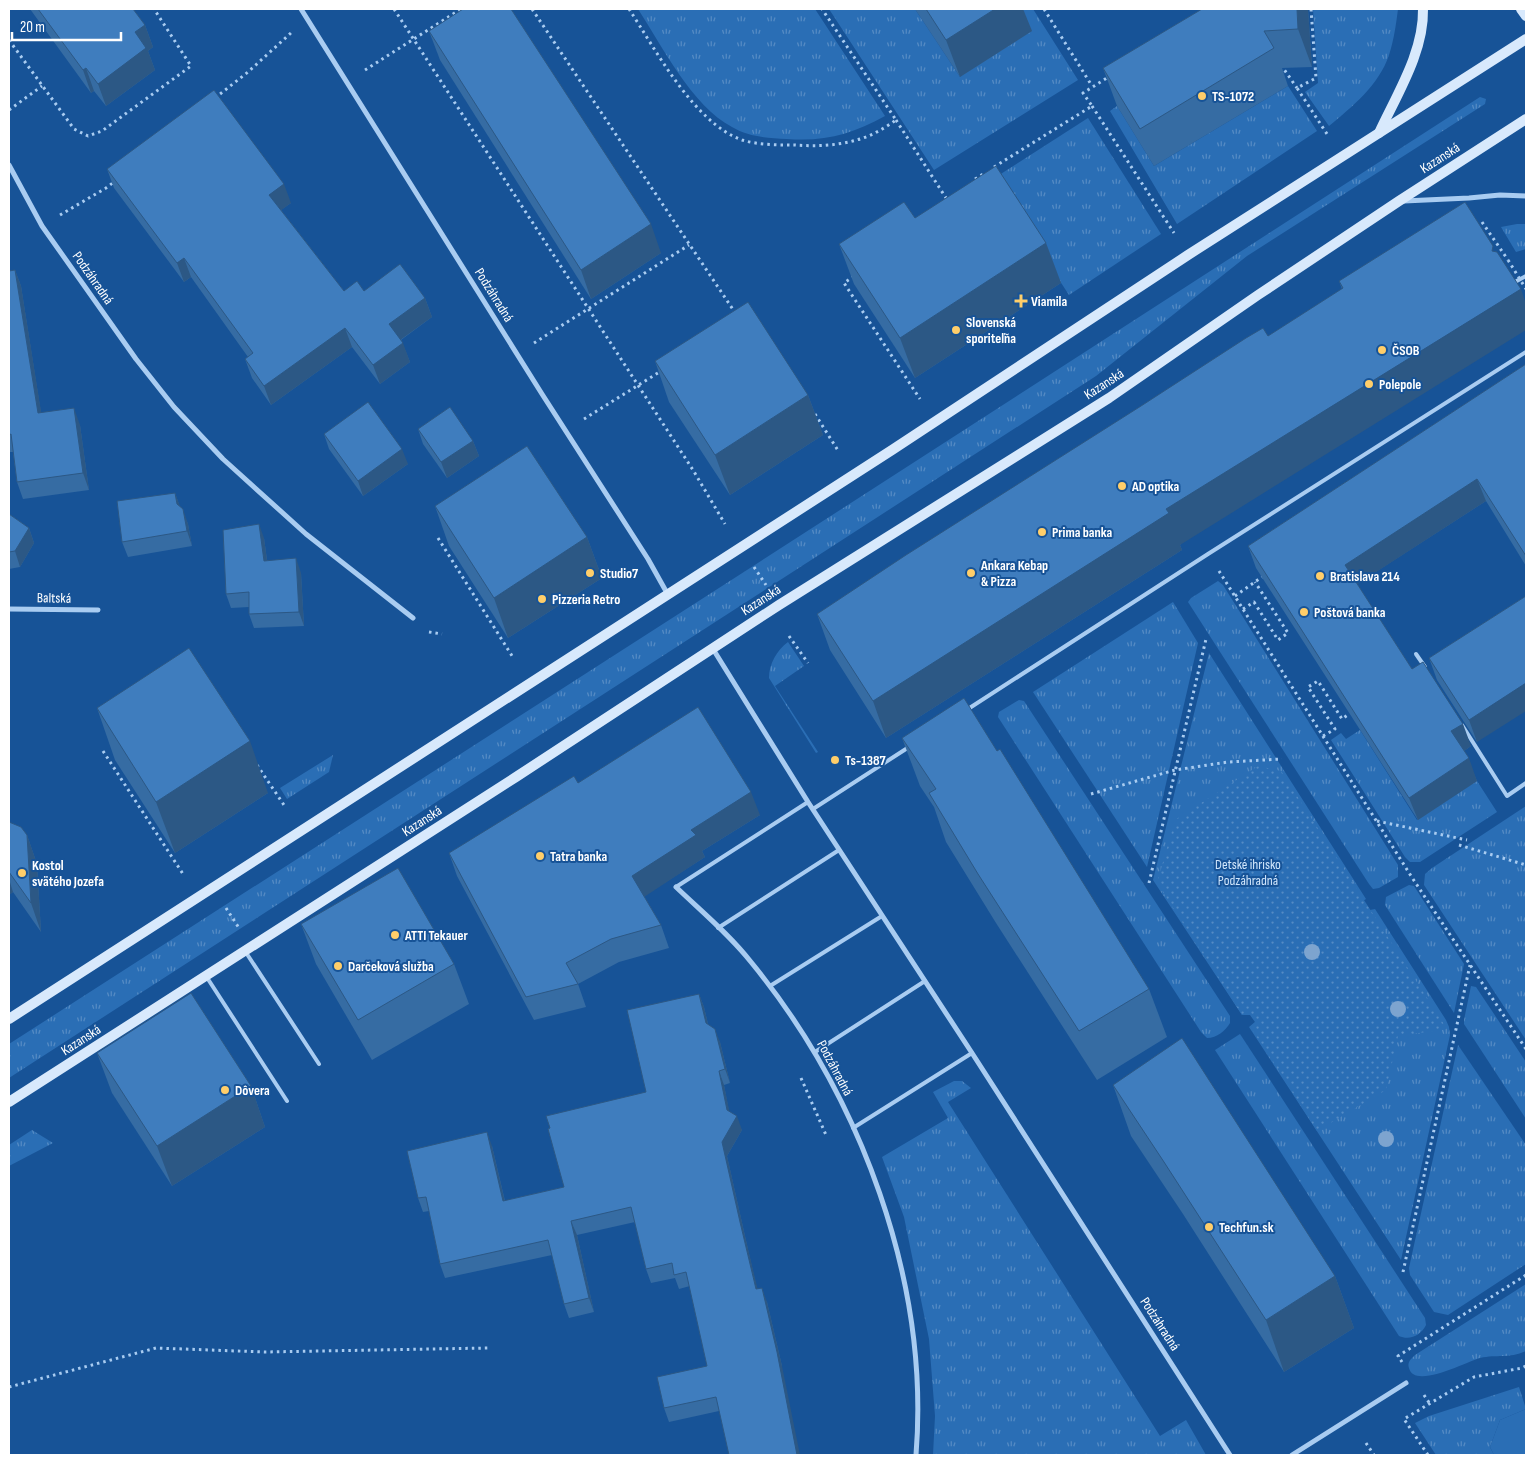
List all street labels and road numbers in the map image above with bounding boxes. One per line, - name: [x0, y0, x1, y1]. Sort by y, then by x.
- street label: Kazanská: [1417, 139, 1463, 177]
- street label: Podzáhradná: [69, 248, 117, 308]
- street label: Podzáhradná: [471, 265, 517, 325]
- street label: Kazanská: [1081, 365, 1127, 403]
- street label: Kazanská: [738, 581, 784, 619]
- street label: Baltská: [37, 589, 71, 607]
- street label: Kazanská: [399, 802, 445, 840]
- street label: Kazanská: [58, 1021, 104, 1059]
- street label: Podzáhradná: [813, 1037, 857, 1099]
- street label: Podzáhradná: [1136, 1294, 1184, 1354]

